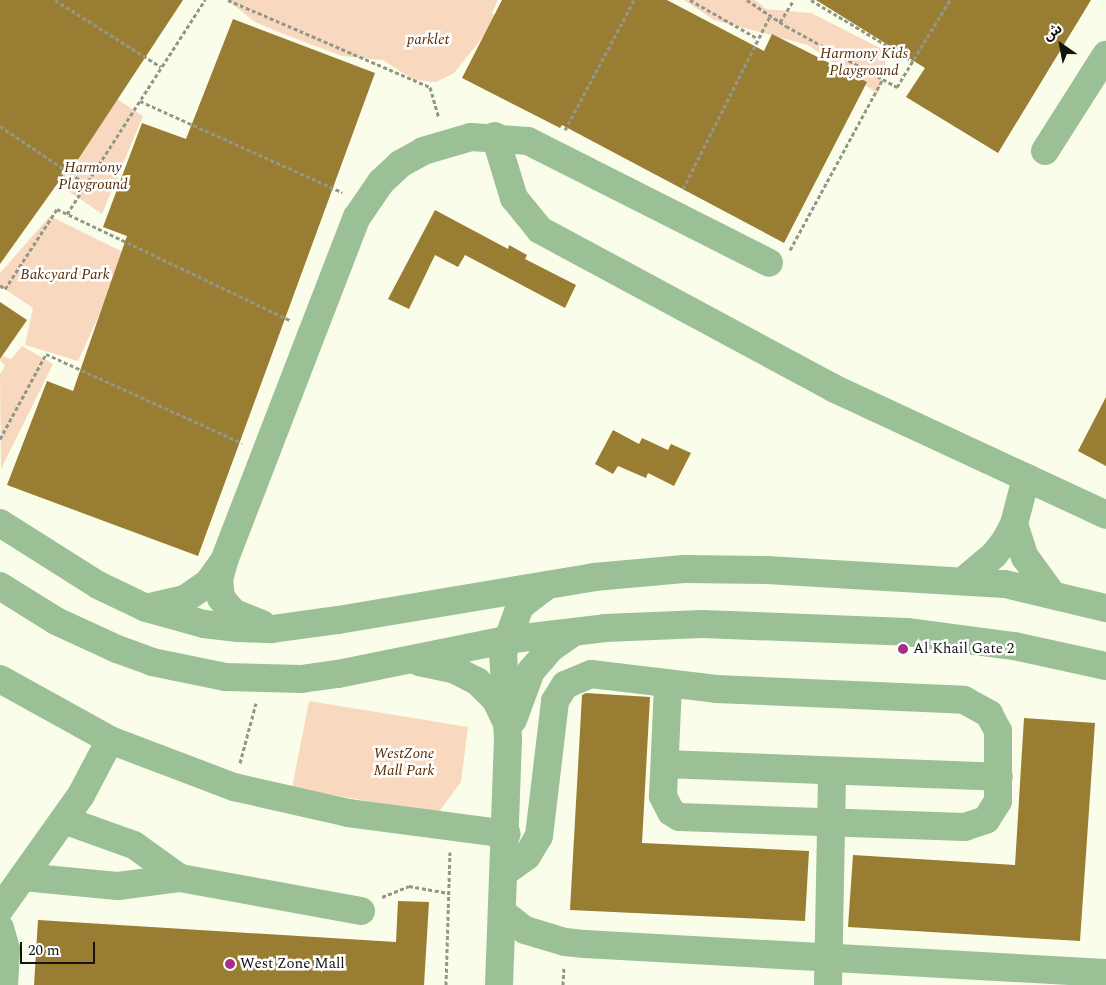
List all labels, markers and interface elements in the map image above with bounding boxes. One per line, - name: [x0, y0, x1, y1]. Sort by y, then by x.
- text: ش: [1039, 18, 1066, 46]
- north arrow: [1036, 20, 1086, 70]
- park label: parklet: [407, 31, 449, 49]
- park label: Harmony Kids Playground: [820, 44, 908, 79]
- park label: Harmony Playground: [58, 158, 128, 193]
- park label: Bakcyard Park: [20, 266, 110, 284]
- place label: Al Khail Gate 2: [913, 640, 1014, 658]
- marker: Al Khail Gate 2: [897, 643, 909, 655]
- park label: WestZone Mall Park: [373, 744, 435, 779]
- scale bar: [22, 932, 98, 964]
- text: 20 m: [28, 939, 60, 962]
- place label: West Zone Mall: [240, 955, 345, 973]
- marker: West Zone Mall: [224, 958, 236, 970]

